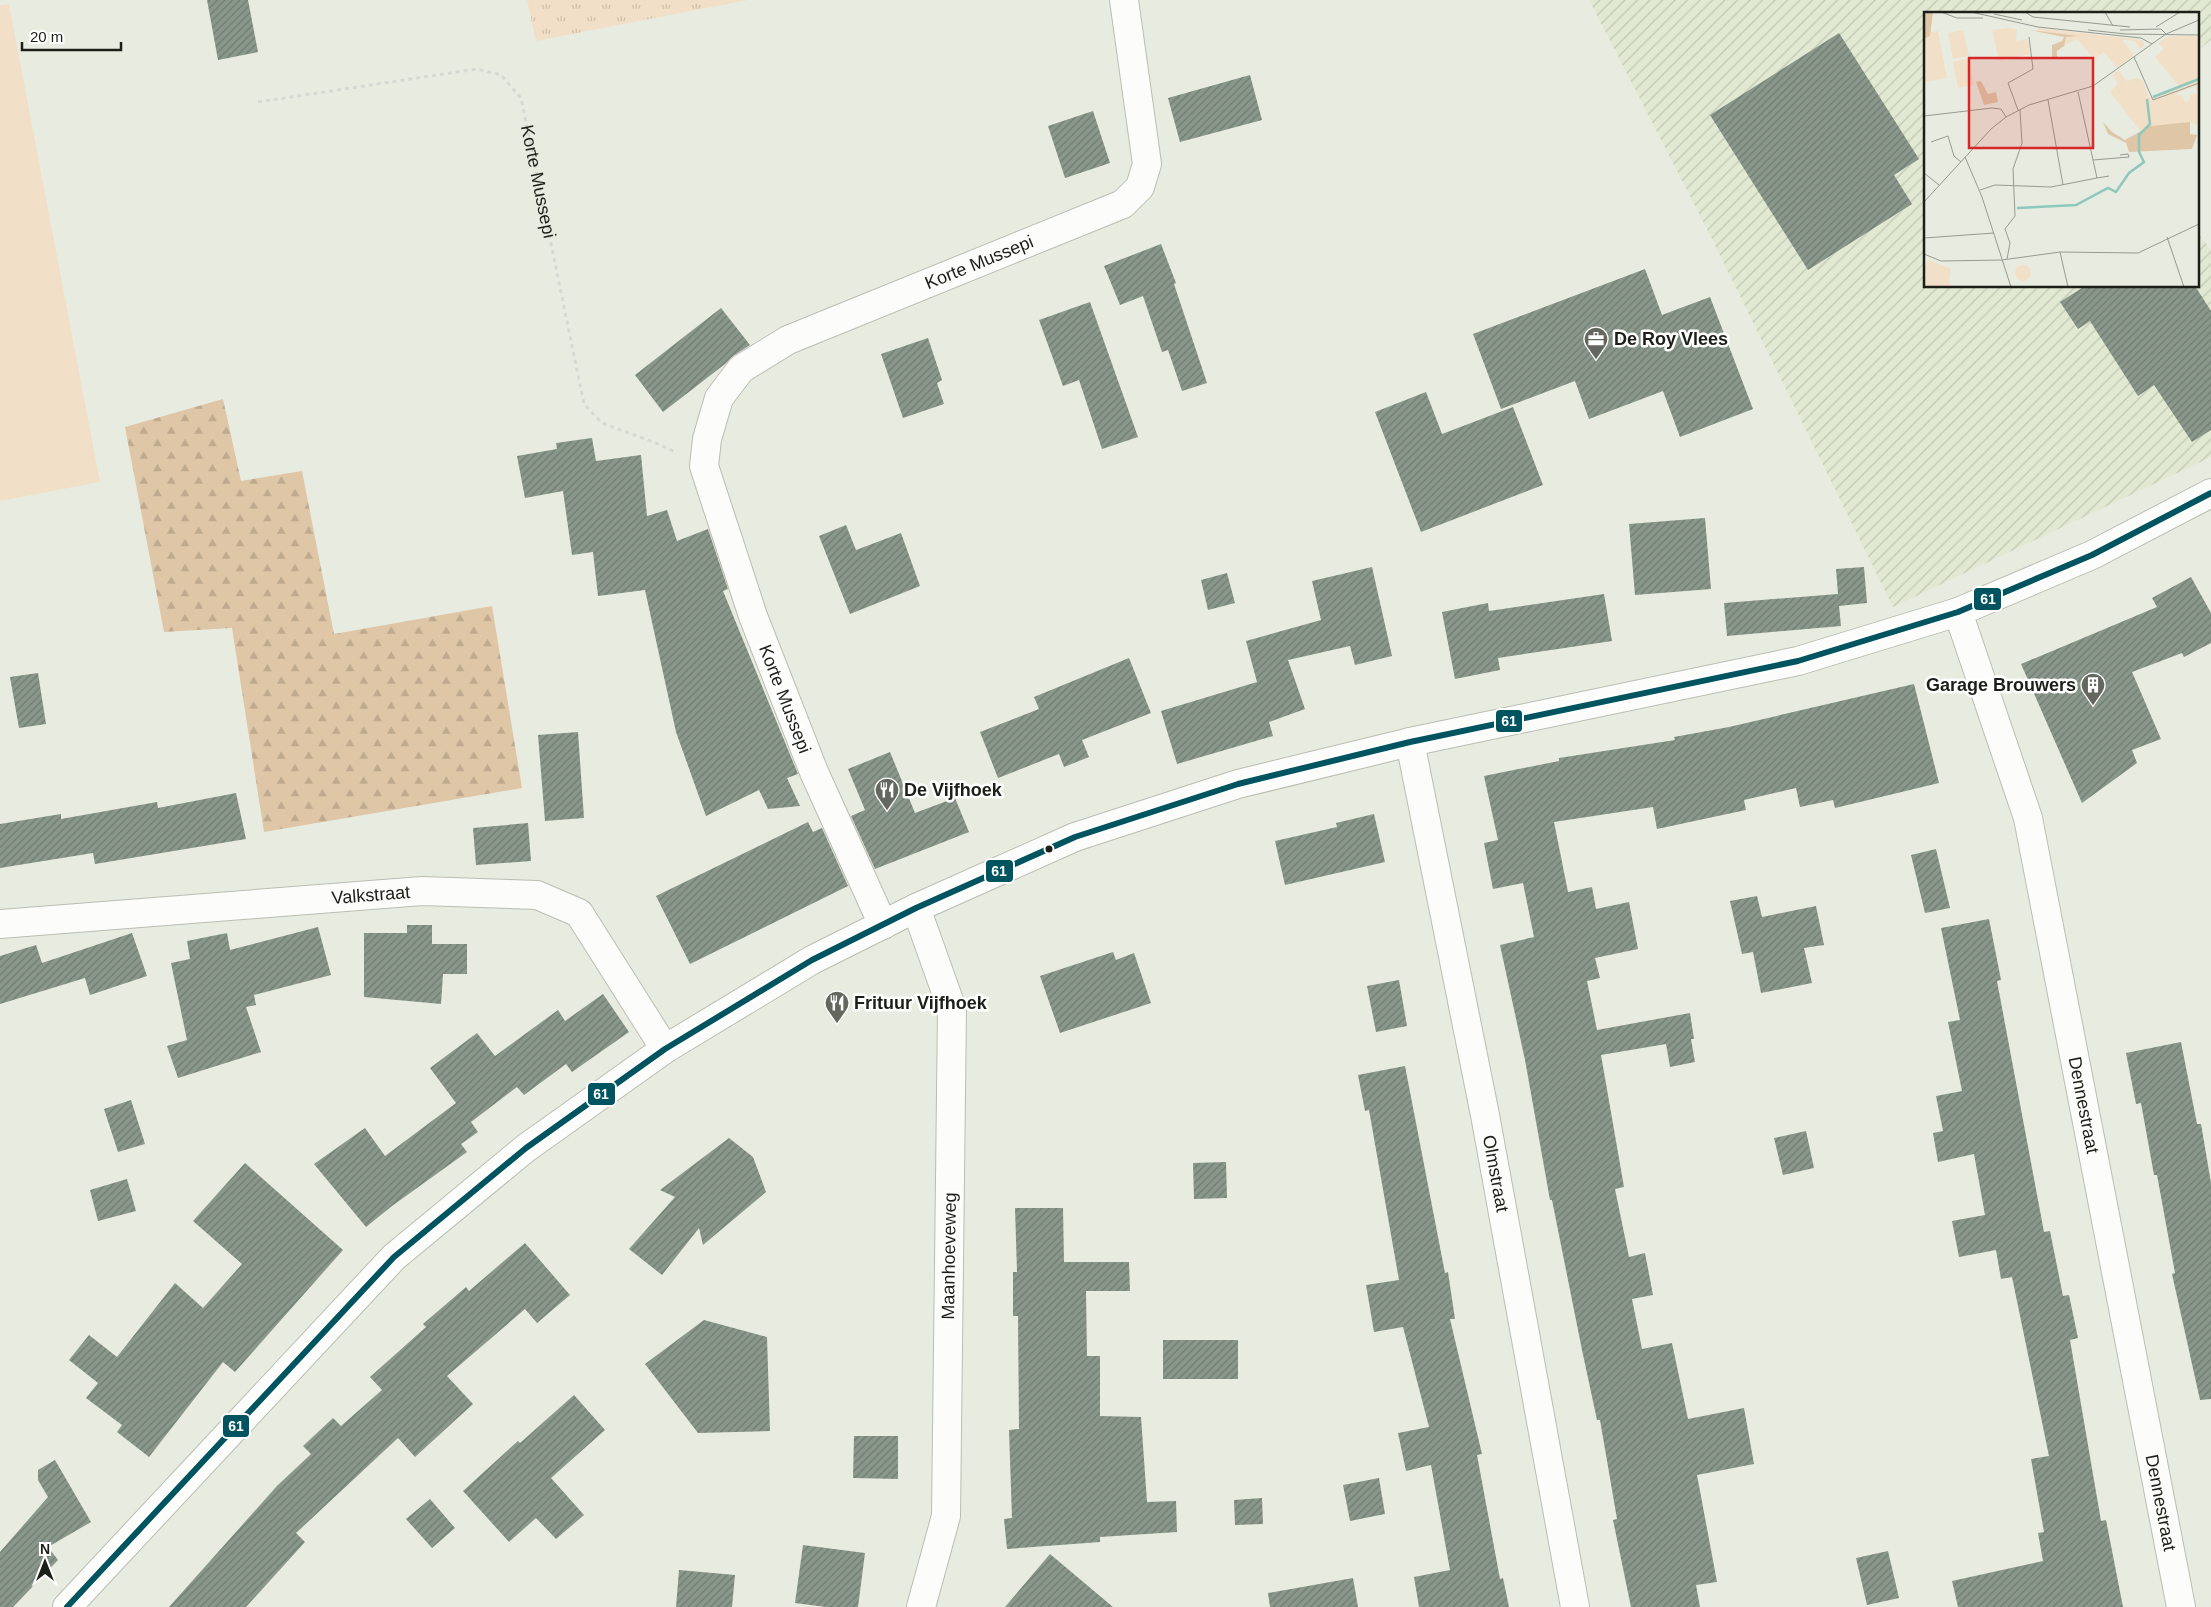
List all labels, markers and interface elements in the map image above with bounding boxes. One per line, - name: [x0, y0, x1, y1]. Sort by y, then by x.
- inset map: [1924, 12, 2198, 288]
- scale bar: [22, 20, 121, 52]
- text: 20 m: [30, 28, 63, 45]
- street label: Korte Mussepi: [517, 123, 560, 240]
- street label: Korte Mussepi: [922, 231, 1036, 293]
- office icon: De Roy Vlees: [1583, 326, 1609, 360]
- place label: De Roy Vlees: [1614, 329, 1728, 349]
- line badge: 61: [1973, 587, 2002, 611]
- text: 61: [1980, 591, 1996, 607]
- street label: Korte Mussepi: [755, 642, 815, 756]
- building icon: Garage Brouwers: [2080, 672, 2106, 706]
- place label: Garage Brouwers: [1926, 675, 2076, 695]
- line badge: 61: [1495, 709, 1523, 733]
- text: 61: [1501, 713, 1517, 729]
- restaurant icon: De Vijfhoek: [874, 777, 900, 811]
- place label: De Vijfhoek: [904, 780, 1003, 800]
- unlabelled marker: [1044, 844, 1054, 854]
- line badge: 61: [985, 859, 1014, 883]
- text: 61: [991, 863, 1007, 879]
- street label: Valkstraat: [331, 882, 411, 908]
- restaurant icon: Frituur Vijfhoek: [824, 990, 850, 1024]
- place label: Frituur Vijfhoek: [854, 993, 988, 1013]
- street label: Dennestraat: [2065, 1055, 2103, 1155]
- line badge: 61: [587, 1082, 616, 1106]
- text: 61: [593, 1086, 609, 1102]
- street label: Olmstraat: [1479, 1133, 1513, 1214]
- street label: Maanhoeveweg: [938, 1192, 960, 1320]
- line badge: 61: [222, 1414, 250, 1438]
- text: 61: [228, 1418, 244, 1434]
- street label: Dennestraat: [2142, 1453, 2180, 1553]
- north arrow: [20, 1537, 70, 1587]
- text: N: [40, 1541, 50, 1557]

